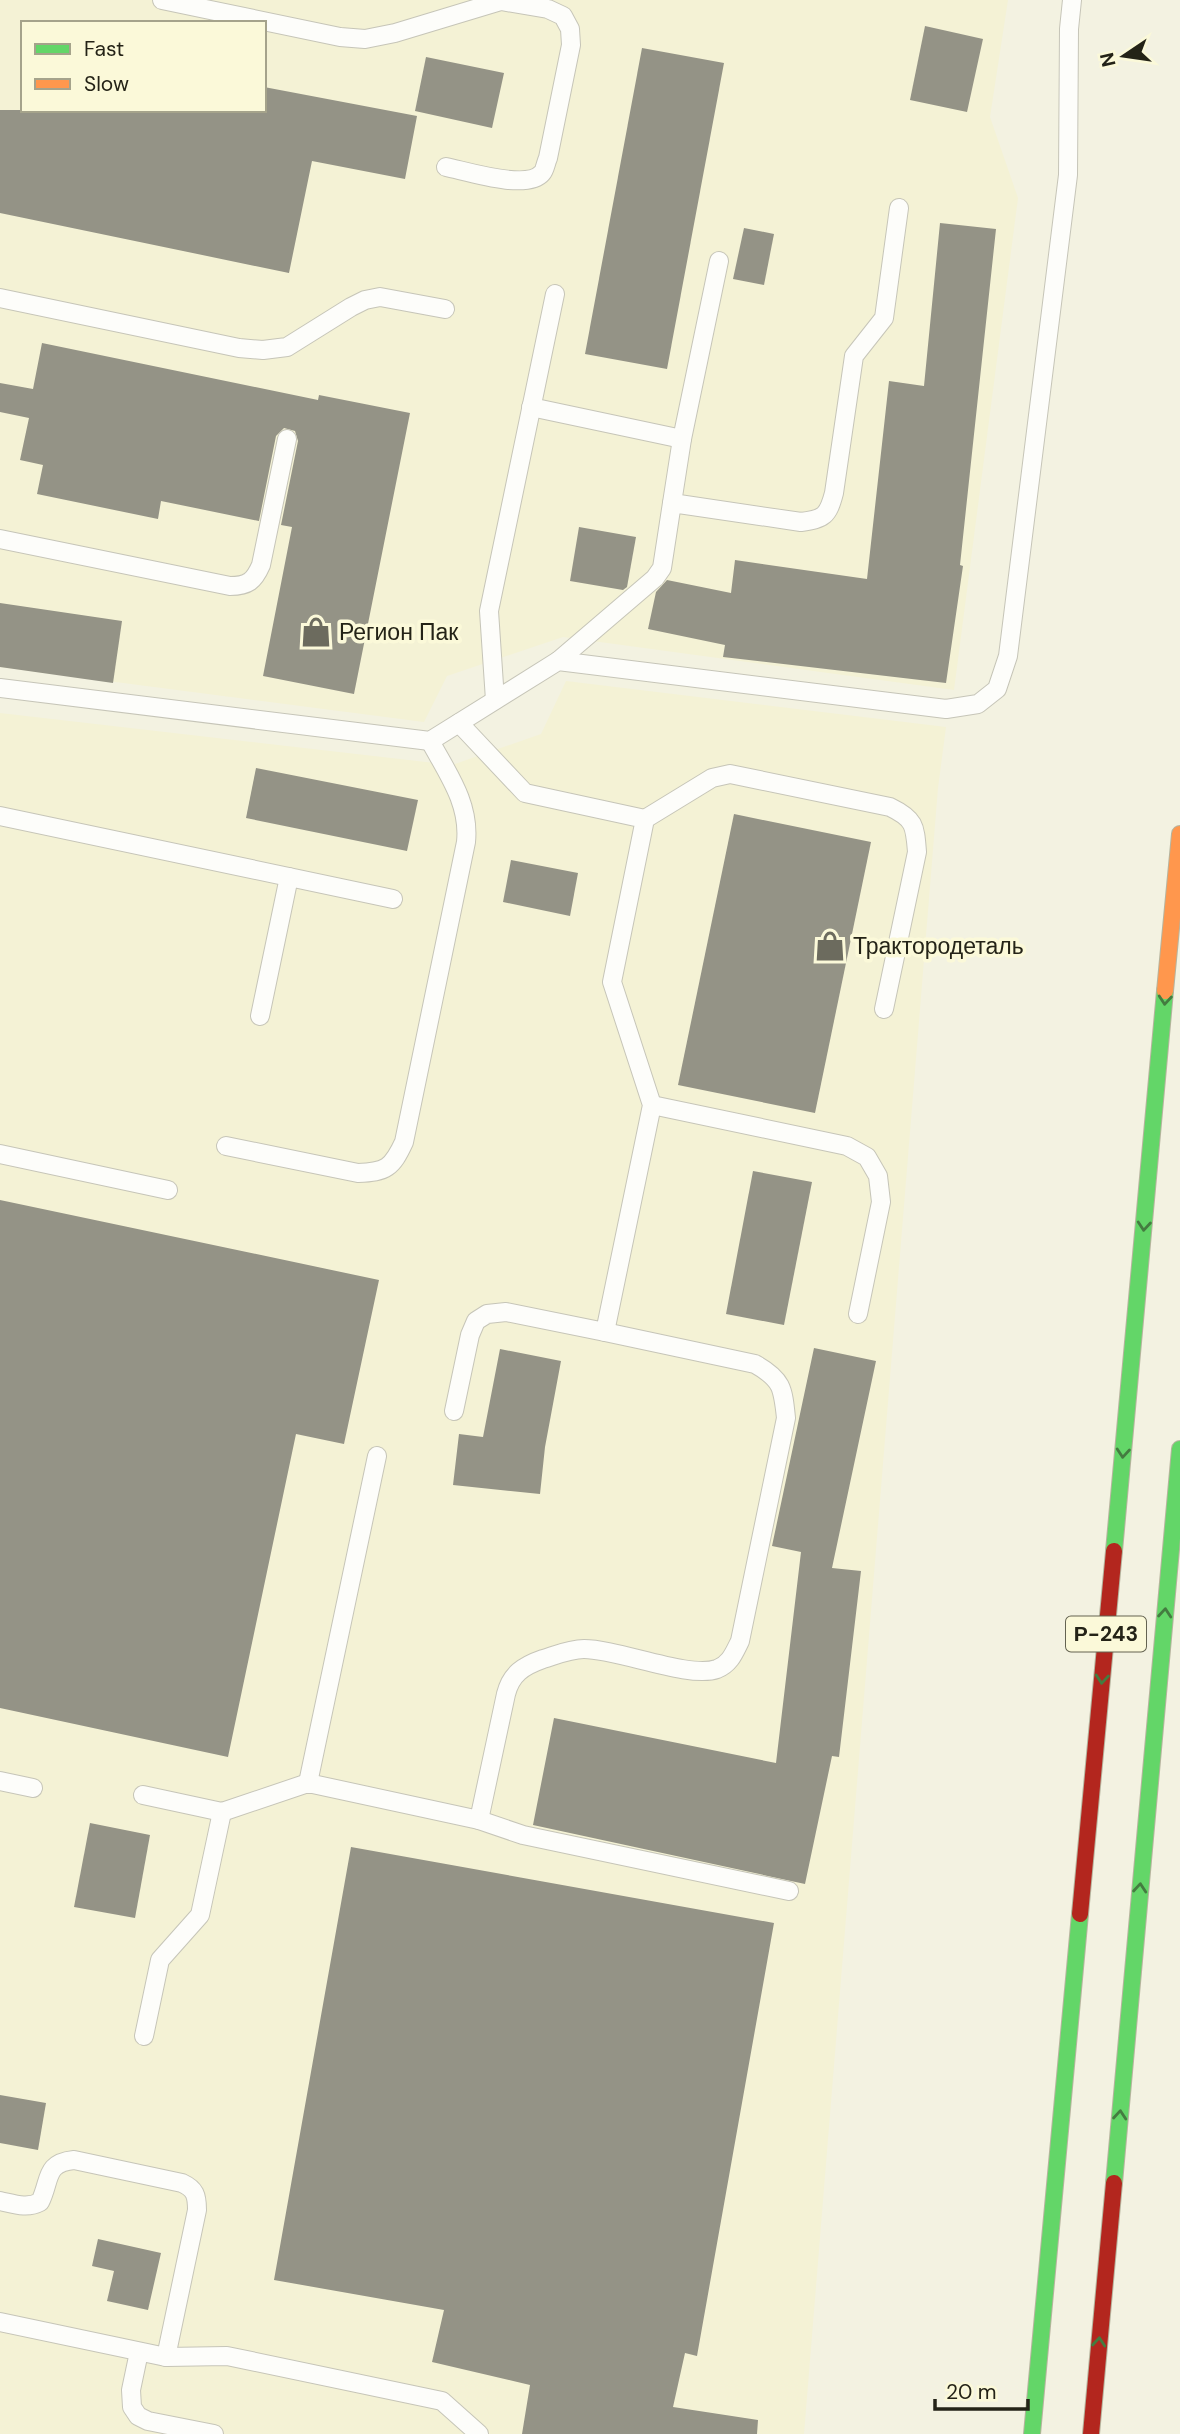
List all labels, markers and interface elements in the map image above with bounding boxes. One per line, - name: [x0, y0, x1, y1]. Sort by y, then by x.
- legend: [21, 21, 266, 112]
- north arrow: [1089, 21, 1159, 91]
- text: Fast: [84, 35, 124, 63]
- text: N: [1094, 50, 1122, 69]
- text: Slow: [84, 70, 129, 98]
- shop icon: Регион Пак: [299, 615, 333, 649]
- place label: Регион Пак: [339, 617, 459, 647]
- shop icon: Трактородеталь: [813, 929, 847, 963]
- place label: Трактородеталь: [853, 931, 1024, 961]
- one-way arrow: [1158, 995, 1173, 1006]
- one-way arrow: [1137, 1221, 1152, 1232]
- one-way arrow: [1116, 1448, 1131, 1459]
- one-way arrow: [1157, 1607, 1172, 1618]
- road number: Р-243: [1066, 1616, 1146, 1652]
- one-way arrow: [1095, 1674, 1110, 1685]
- one-way arrow: [1132, 1883, 1147, 1894]
- one-way arrow: [1112, 2109, 1127, 2120]
- one-way arrow: [1091, 2336, 1106, 2347]
- scale bar: [935, 2368, 1028, 2412]
- text: 20 m: [946, 2378, 997, 2406]

